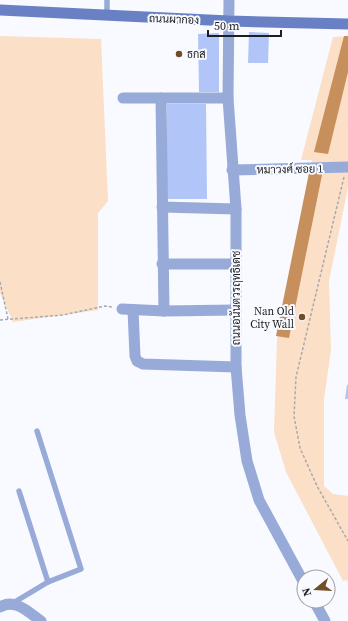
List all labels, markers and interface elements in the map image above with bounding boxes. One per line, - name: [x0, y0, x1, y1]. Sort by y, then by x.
- street label: ถนนผากอง: [149, 11, 199, 28]
- scale bar: [208, 12, 281, 38]
- text: 50 m: [214, 18, 240, 34]
- place label: ธกส: [187, 47, 206, 62]
- marker: ธกส: [174, 49, 184, 59]
- street label: หมาวงศ์ ซอย 1: [257, 160, 323, 178]
- street label: ถนนอนันตวรฤทธิเดช: [229, 250, 244, 345]
- place label: Nan Old City Wall: [250, 304, 295, 332]
- marker: Nan Old City Wall: [297, 312, 307, 322]
- north arrow: [296, 569, 336, 609]
- text: N: [299, 586, 315, 598]

